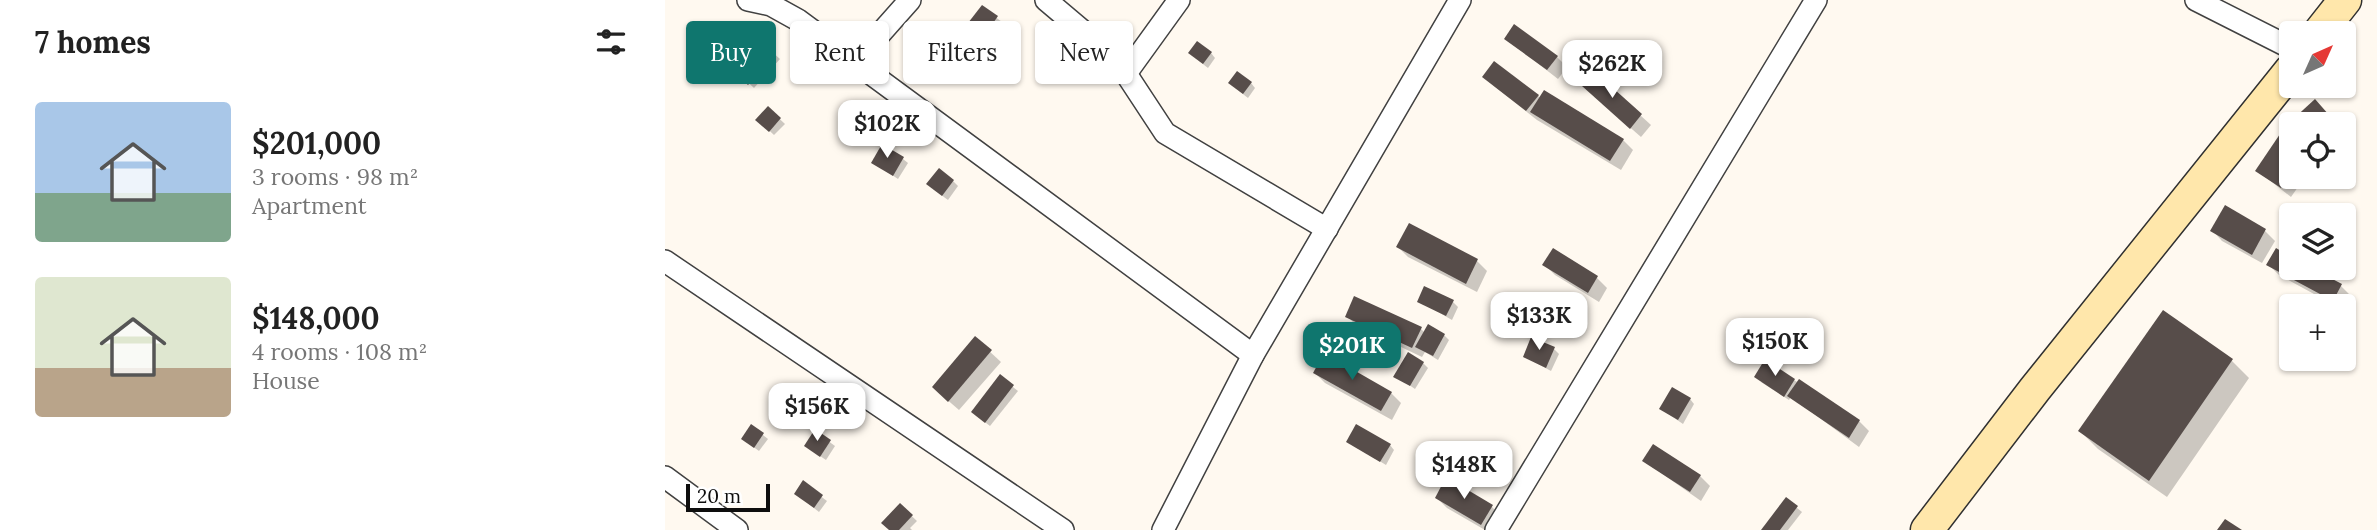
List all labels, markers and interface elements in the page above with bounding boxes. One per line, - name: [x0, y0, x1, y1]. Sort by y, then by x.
- chip: Buy: [686, 21, 776, 84]
- chip: Rent: [790, 21, 889, 84]
- chip: Filters: [903, 21, 1021, 84]
- chip: New: [1035, 21, 1133, 84]
- north arrow: [2279, 21, 2355, 98]
- map controls: [2279, 21, 2356, 371]
- text: 7 homes: [35, 23, 151, 61]
- icon: filters: [592, 23, 630, 61]
- pin: $262K: [1563, 41, 1661, 100]
- text: $262K: [1578, 48, 1646, 77]
- pin: $102K: [838, 100, 936, 160]
- text: $102K: [854, 108, 920, 137]
- button: locate: [2279, 112, 2356, 189]
- text: $201,000: [252, 124, 381, 162]
- icon: home: [91, 130, 175, 214]
- text: 3 rooms · 98 m²: [252, 162, 418, 191]
- text: Apartment: [252, 191, 367, 220]
- button: layers: [2279, 203, 2356, 280]
- pin: $133K: [1490, 292, 1588, 352]
- button: +: [2279, 294, 2356, 371]
- text: $148,000: [252, 299, 380, 337]
- text: $133K: [1507, 300, 1572, 329]
- icon: home: [91, 305, 175, 389]
- pin: $150K: [1726, 318, 1824, 378]
- pin: $201K: [1303, 322, 1401, 382]
- text: $150K: [1742, 326, 1808, 355]
- text: $201K: [1319, 330, 1385, 359]
- text: 4 rooms · 108 m²: [252, 337, 427, 366]
- text: House: [252, 366, 320, 395]
- pin: $156K: [768, 384, 866, 443]
- text: $156K: [785, 391, 849, 420]
- pin: $148K: [1415, 442, 1513, 501]
- text: $148K: [1432, 449, 1496, 478]
- scale bar: [686, 481, 770, 513]
- text: 20 m: [697, 484, 741, 508]

